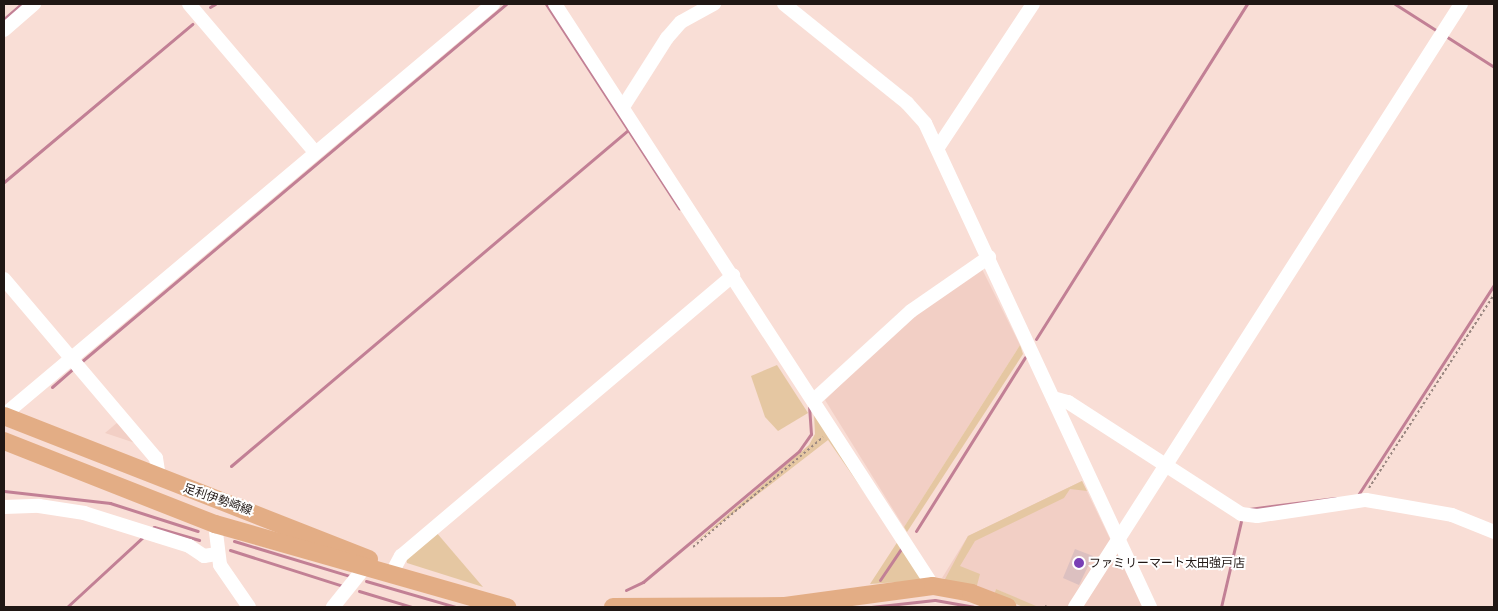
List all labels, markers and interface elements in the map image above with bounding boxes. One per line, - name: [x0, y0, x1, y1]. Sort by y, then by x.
- street label: 足利伊勢崎線: [182, 480, 254, 518]
- place label: ファミリーマート太田強戸店: [1089, 556, 1245, 570]
- marker: ファミリーマート太田強戸店: [1073, 557, 1085, 569]

